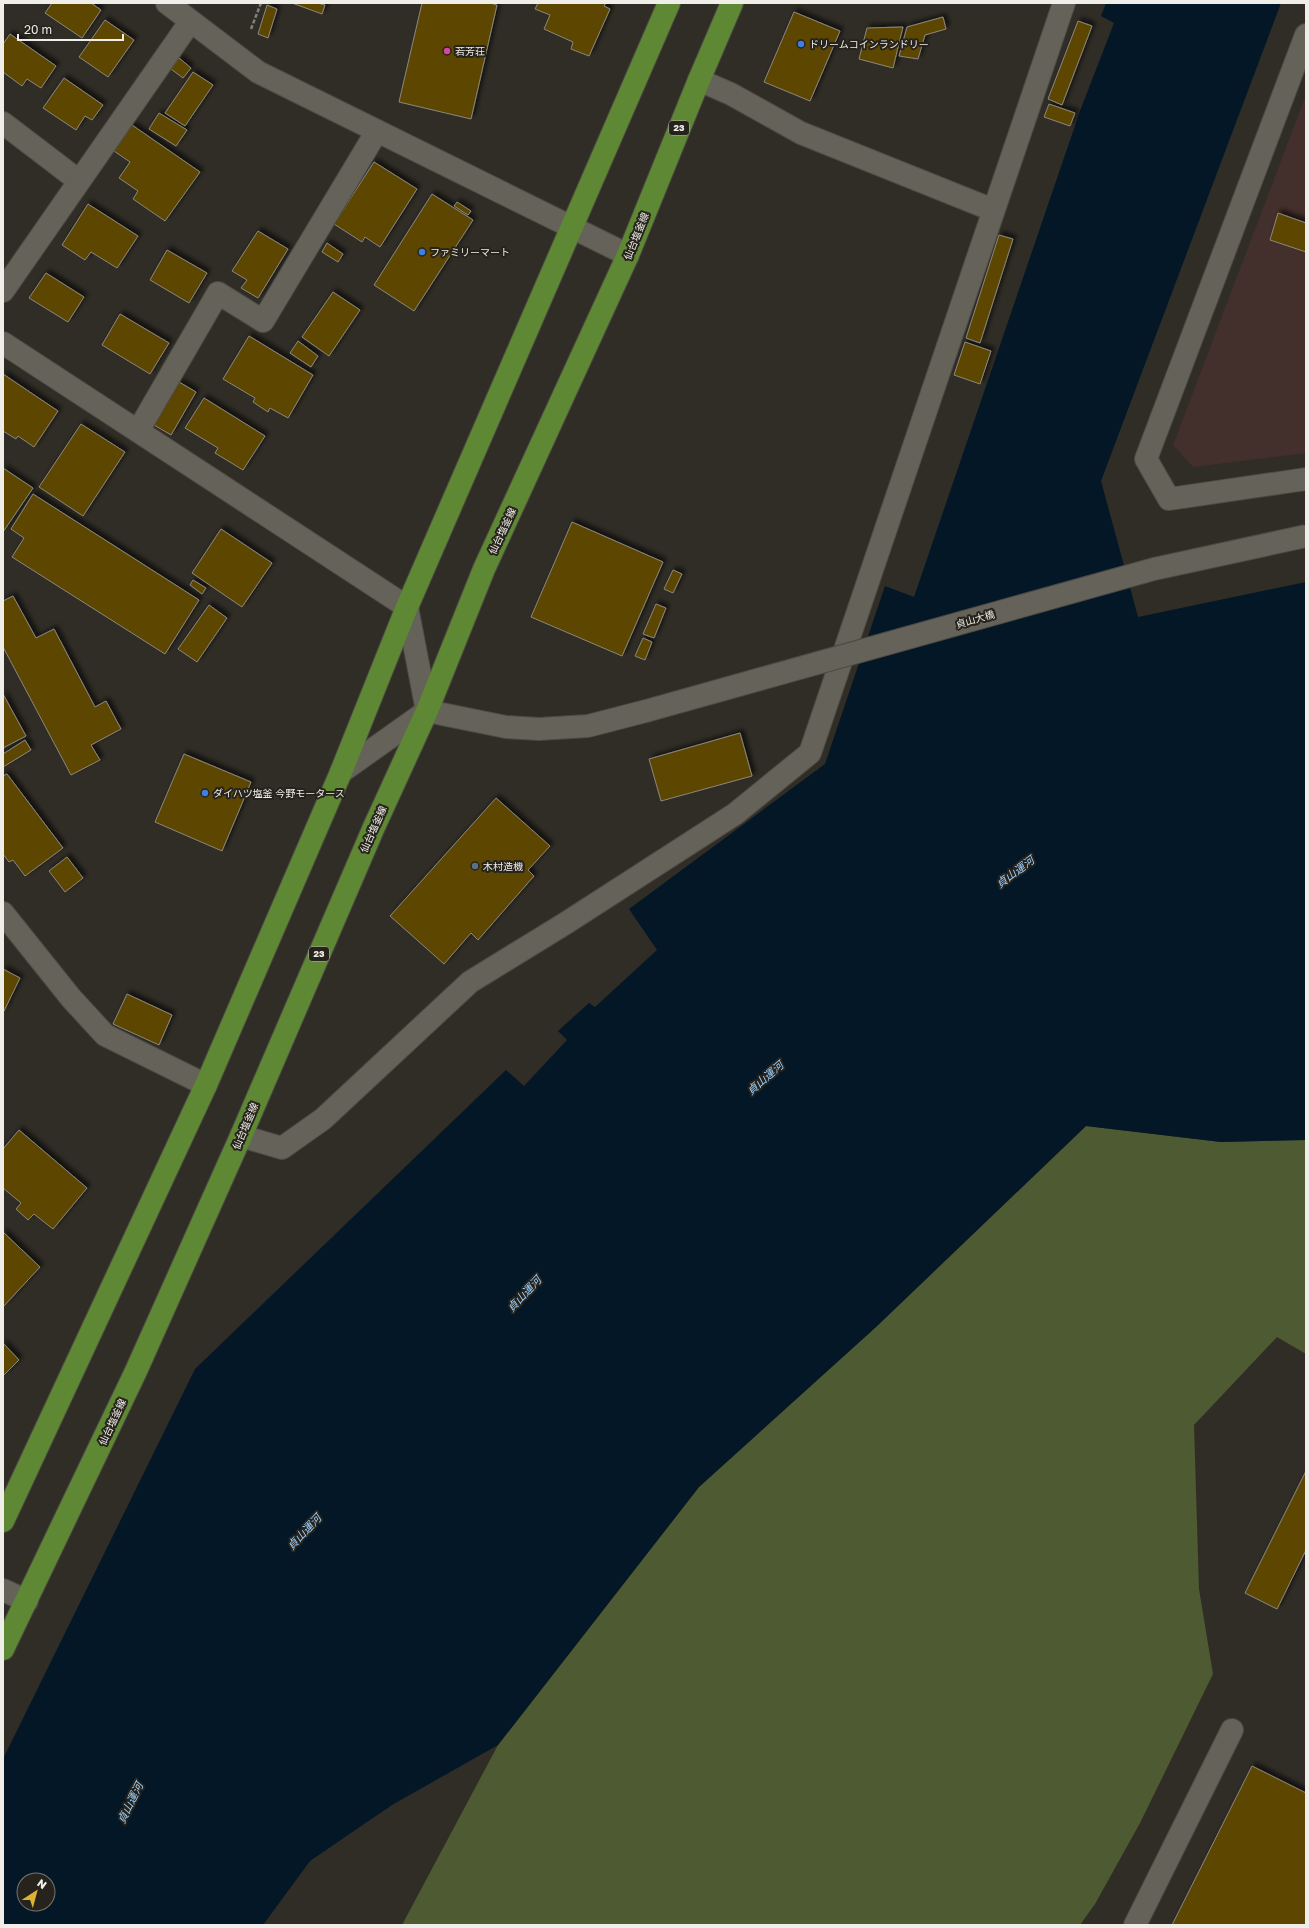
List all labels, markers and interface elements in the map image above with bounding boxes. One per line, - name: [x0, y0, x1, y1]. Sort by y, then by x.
- scale bar: [18, 16, 123, 42]
- text: 20 m: [24, 22, 52, 37]
- place label: ドリームコインランドリー: [809, 38, 929, 50]
- marker: ドリームコインランドリー: [796, 39, 806, 49]
- place label: 若芳荘: [455, 45, 485, 57]
- marker: 若芳荘: [442, 46, 452, 56]
- road number: 23: [669, 121, 689, 135]
- street label: 仙台塩釜線: [621, 211, 651, 261]
- place label: ファミリーマート: [430, 246, 510, 258]
- marker: ファミリーマート: [417, 247, 427, 257]
- street label: 仙台塩釜線: [486, 506, 518, 556]
- street label: 貞山大橋: [954, 608, 996, 630]
- place label: ダイハツ塩釜 今野モータース: [213, 787, 345, 799]
- marker: ダイハツ塩釜 今野モータース: [200, 788, 210, 798]
- street label: 仙台塩釜線: [357, 804, 389, 854]
- water label: 貞山運河: [993, 852, 1038, 890]
- place label: 木村造機: [483, 860, 523, 872]
- marker: 木村造機: [470, 861, 480, 871]
- road number: 23: [309, 947, 329, 961]
- water label: 貞山運河: [744, 1057, 787, 1097]
- street label: 仙台塩釜線: [230, 1101, 260, 1151]
- water label: 貞山運河: [504, 1272, 545, 1314]
- street label: 仙台塩釜線: [96, 1397, 128, 1447]
- water label: 貞山運河: [284, 1510, 325, 1552]
- water label: 貞山運河: [114, 1778, 146, 1825]
- north arrow: [16, 1872, 56, 1912]
- text: N: [35, 1876, 49, 1891]

